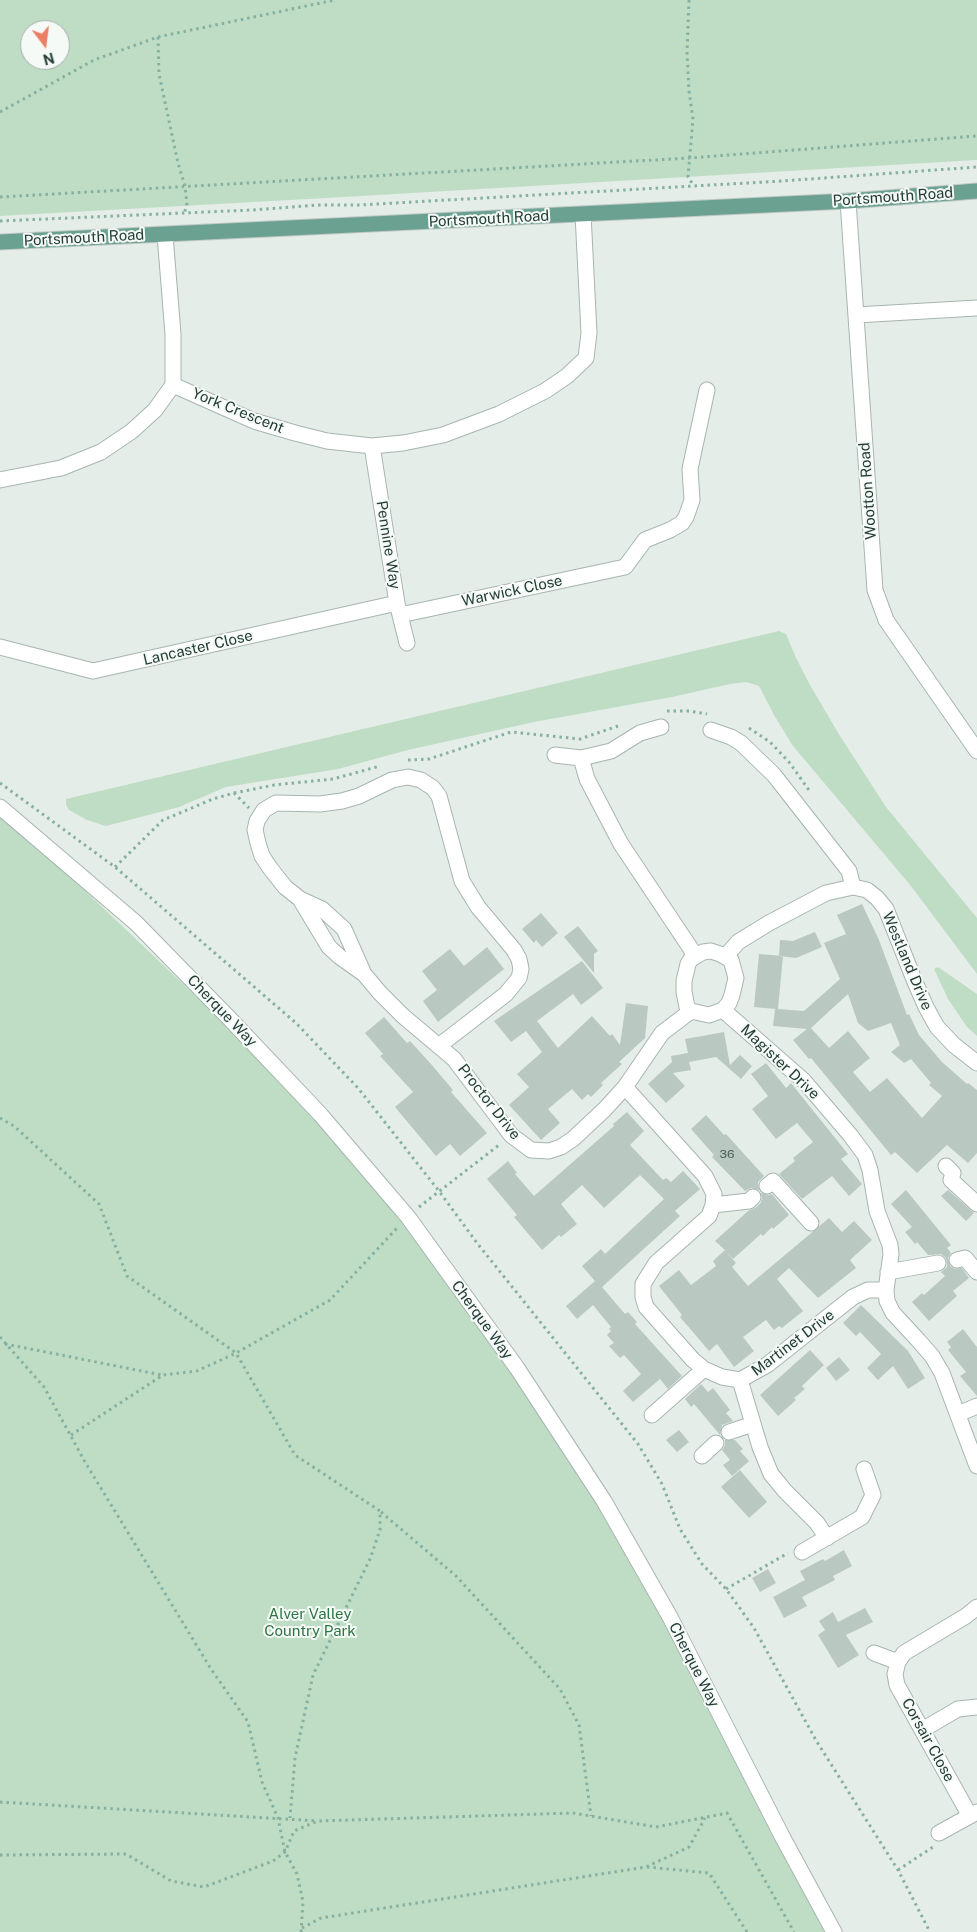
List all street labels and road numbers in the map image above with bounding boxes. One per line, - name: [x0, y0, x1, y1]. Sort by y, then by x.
- street label: Portsmouth Road: [832, 184, 954, 210]
- street label: Portsmouth Road: [428, 207, 550, 231]
- street label: Portsmouth Road: [23, 226, 145, 250]
- street label: York Crescent: [189, 384, 287, 438]
- street label: Wootton Road: [856, 442, 880, 540]
- street label: Pennine Way: [372, 499, 404, 591]
- street label: Warwick Close: [460, 572, 564, 610]
- street label: Lancaster Close: [142, 627, 254, 669]
- street label: Westland Drive: [878, 909, 936, 1013]
- street label: Cherque Way: [183, 971, 261, 1051]
- street label: Magister Drive: [737, 1021, 823, 1103]
- street label: Proctor Drive: [454, 1061, 524, 1143]
- street label: Cherque Way: [447, 1277, 517, 1363]
- street label: Martinet Drive: [748, 1306, 838, 1380]
- street label: Cherque Way: [665, 1620, 723, 1710]
- street label: Corsair Close: [898, 1695, 958, 1785]

